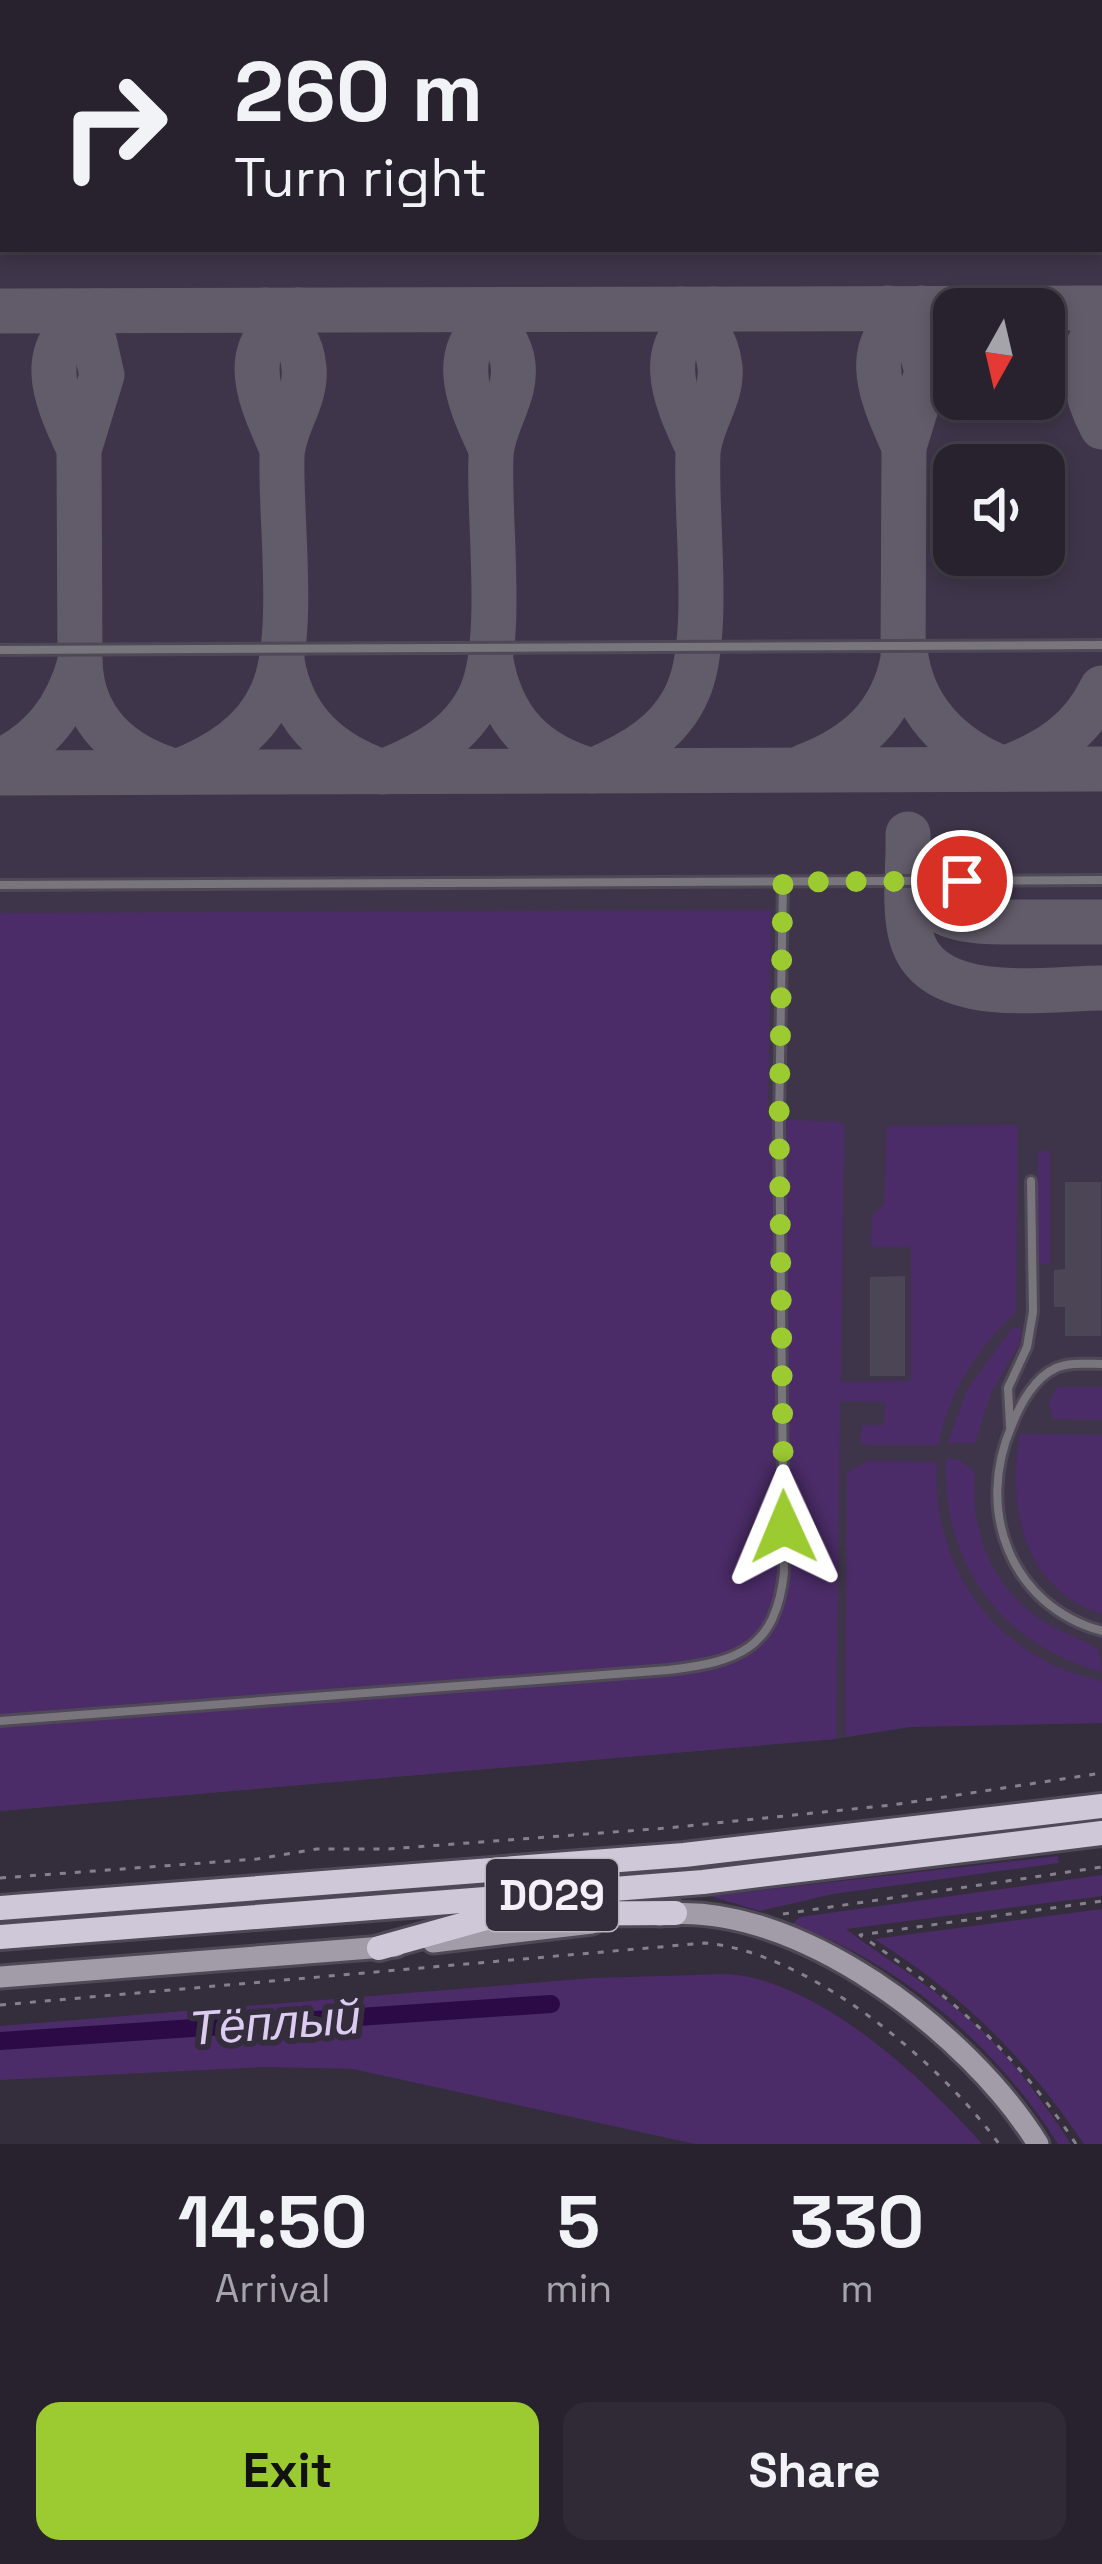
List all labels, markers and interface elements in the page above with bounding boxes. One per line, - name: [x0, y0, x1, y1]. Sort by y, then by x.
- text: 260 m: [234, 38, 483, 146]
- icon: right: [36, 48, 192, 204]
- text: Turn right: [234, 143, 487, 212]
- north arrow: [933, 288, 1065, 420]
- map controls: [933, 288, 1065, 576]
- button: sound: [933, 444, 1065, 576]
- pin: [911, 830, 1013, 932]
- icon: arrive: [929, 848, 995, 914]
- position arrow: [721, 1464, 847, 1590]
- road number: D029: [486, 1859, 618, 1931]
- water label: Тёплый: [187, 1986, 363, 2059]
- text: 14:50: [178, 2176, 367, 2268]
- text: 5: [557, 2176, 600, 2268]
- text: 330: [790, 2176, 924, 2268]
- text: Arrival: [215, 2264, 331, 2313]
- text: min: [545, 2264, 612, 2313]
- text: m: [840, 2264, 874, 2313]
- button: Exit: [36, 2402, 539, 2540]
- button: Share: [563, 2402, 1066, 2540]

